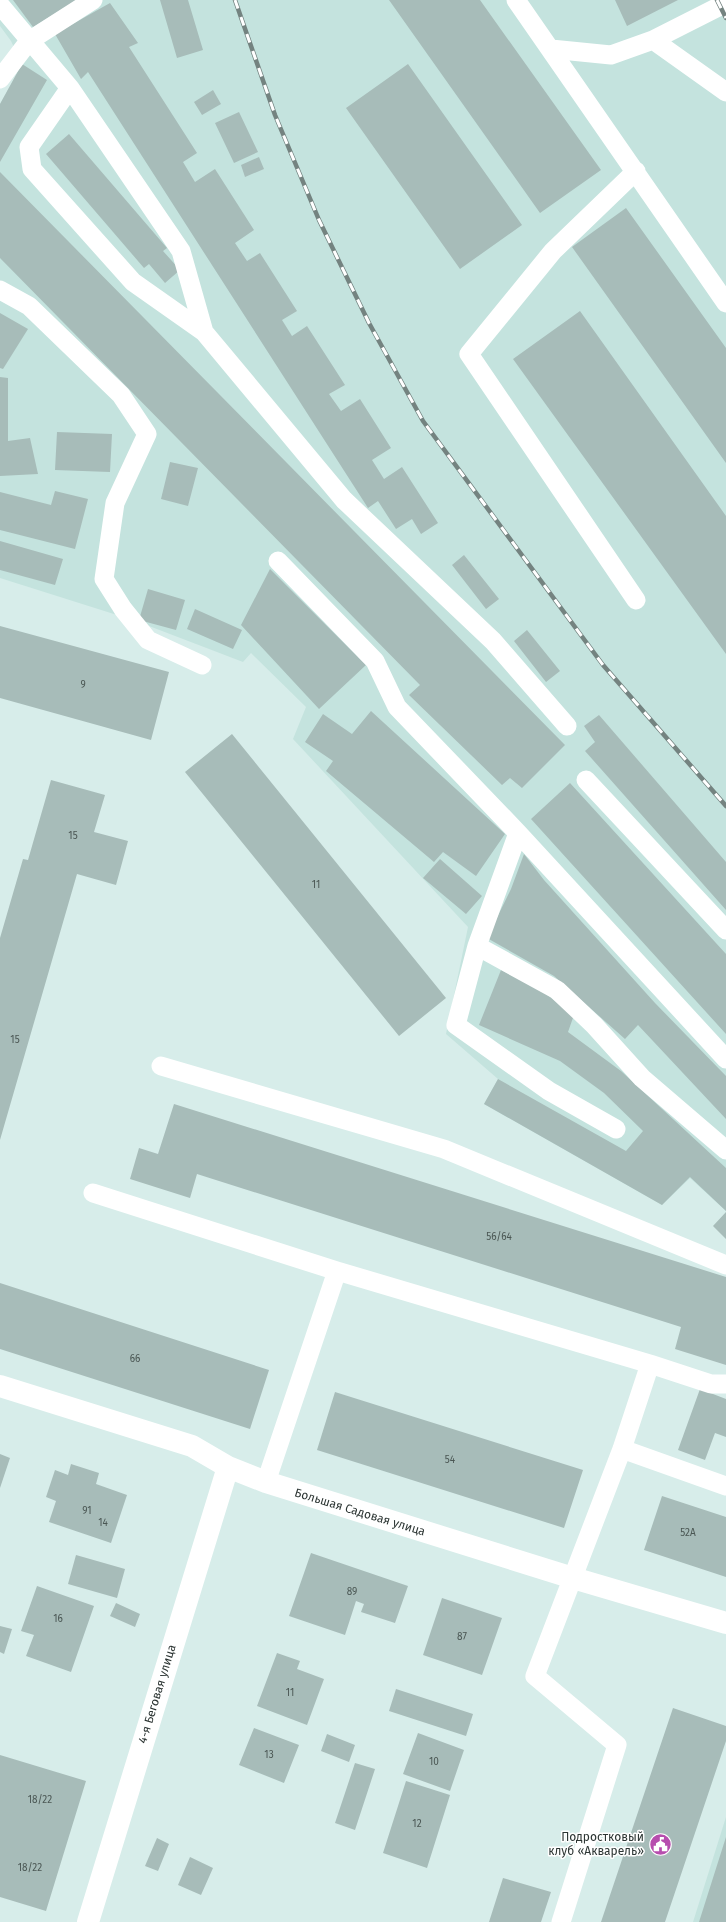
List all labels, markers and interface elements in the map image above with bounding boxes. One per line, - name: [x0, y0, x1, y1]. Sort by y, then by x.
- house number: 9: [80, 679, 86, 691]
- house number: 15: [68, 830, 78, 842]
- house number: 11: [312, 879, 320, 891]
- house number: 15: [10, 1034, 20, 1046]
- house number: 56/64: [486, 1231, 513, 1243]
- house number: 66: [130, 1353, 140, 1365]
- house number: 54: [445, 1454, 456, 1466]
- street label: Большая Садовая улица: [293, 1485, 427, 1539]
- house number: 91: [82, 1505, 92, 1517]
- house number: 14: [98, 1517, 109, 1529]
- house number: 52А: [680, 1527, 696, 1539]
- house number: 89: [347, 1586, 357, 1598]
- house number: 16: [53, 1613, 63, 1625]
- house number: 87: [457, 1631, 467, 1643]
- street label: 4-я Беговая улица: [135, 1643, 179, 1745]
- house number: 11: [286, 1687, 294, 1699]
- house number: 13: [264, 1749, 274, 1761]
- house number: 10: [429, 1756, 439, 1768]
- house number: 18/22: [28, 1794, 52, 1806]
- house number: 12: [412, 1818, 422, 1830]
- place label: Подростковый клуб «Акварель»: [548, 1830, 644, 1858]
- public building icon: Подростковый клуб «Акварель»: [647, 1831, 673, 1857]
- house number: 18/22: [18, 1862, 42, 1874]

